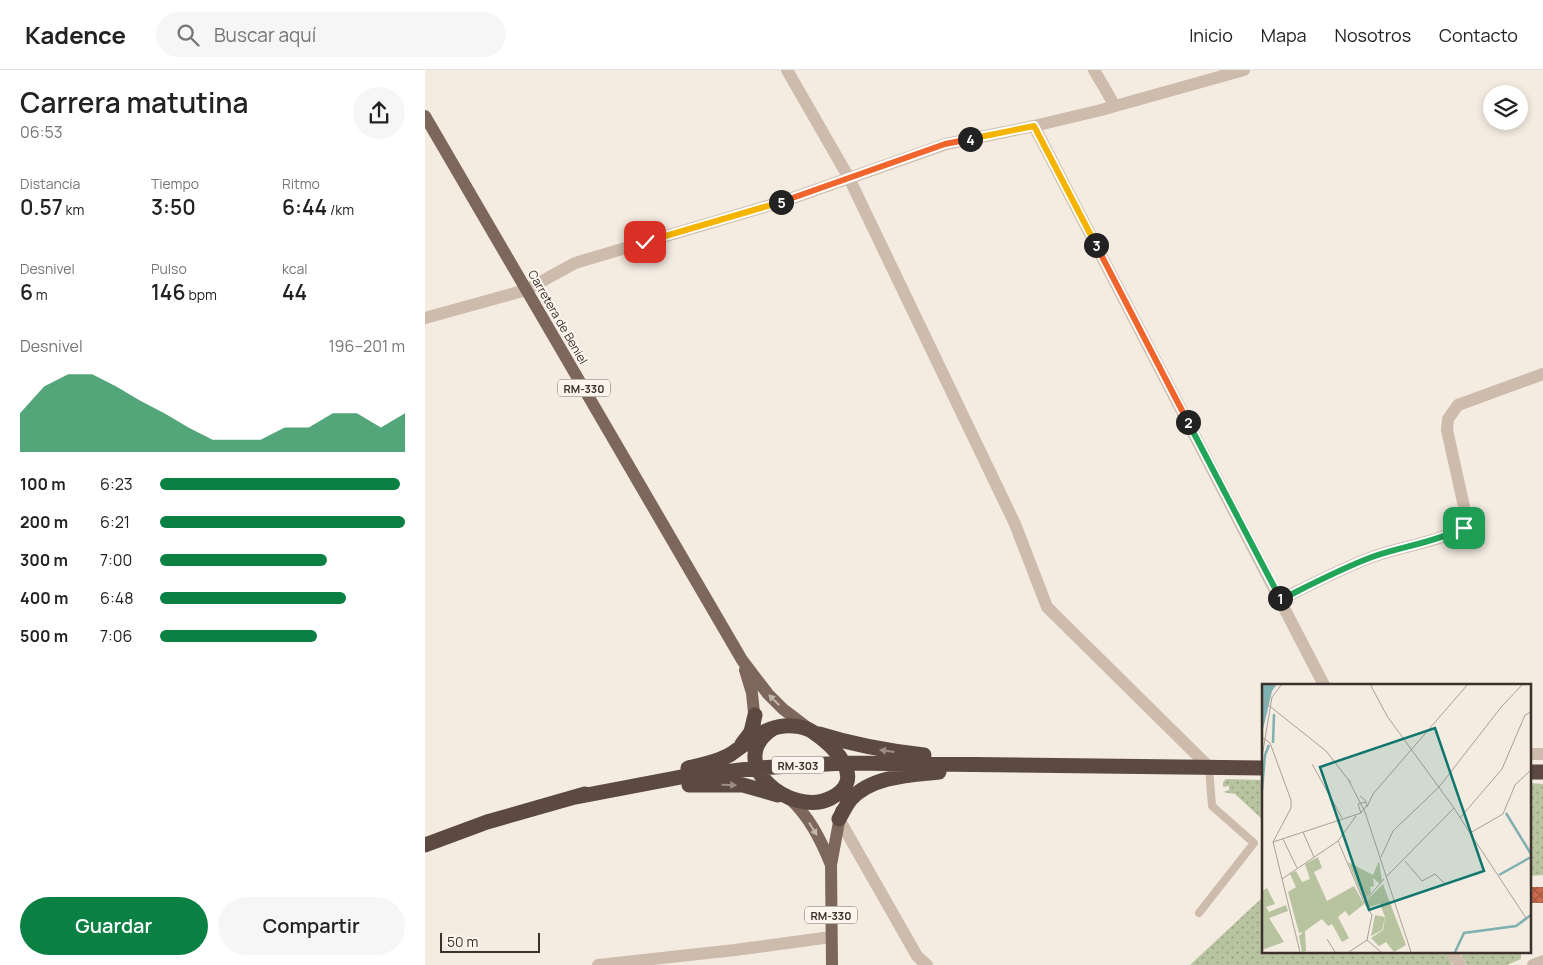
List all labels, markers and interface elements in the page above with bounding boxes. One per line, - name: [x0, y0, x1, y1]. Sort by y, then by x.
- search box: [156, 12, 506, 57]
- text: Kadence: [25, 18, 126, 51]
- icon: search: [174, 21, 202, 49]
- text: Buscar aquí: [214, 22, 316, 48]
- text: Inicio: [1189, 23, 1233, 47]
- text: Mapa: [1261, 23, 1307, 47]
- text: Nosotros: [1335, 23, 1411, 47]
- text: Contacto: [1439, 23, 1518, 47]
- text: Carrera matutina: [20, 83, 249, 121]
- map controls: [1483, 85, 1528, 130]
- button: layers: [1483, 85, 1528, 130]
- button: share: [353, 87, 405, 139]
- text: 06:53: [20, 121, 63, 143]
- pin: 4: [957, 126, 983, 152]
- text: 4: [966, 130, 975, 149]
- text: Distancia: [20, 174, 80, 193]
- text: Tiempo: [151, 174, 199, 193]
- text: Ritmo: [282, 174, 320, 193]
- pin: 5: [769, 190, 793, 214]
- text: 0.57: [20, 193, 63, 221]
- text: 3:50: [151, 193, 196, 221]
- text: 6:44: [282, 193, 327, 221]
- text: 5: [777, 193, 786, 212]
- text: km: [63, 200, 84, 219]
- text: /km: [327, 200, 354, 219]
- pin: [624, 221, 666, 263]
- icon: check: [631, 228, 659, 256]
- pin: 3: [1083, 232, 1109, 258]
- text: 3: [1092, 236, 1101, 255]
- text: Desnivel: [20, 259, 75, 278]
- text: Pulso: [151, 259, 187, 278]
- text: kcal: [282, 259, 308, 278]
- street label: Carretera de Beniel: [524, 267, 592, 367]
- text: 6: [20, 278, 33, 306]
- text: 146: [151, 278, 186, 306]
- text: 44: [282, 278, 307, 306]
- text: m: [33, 285, 48, 304]
- text: bpm: [186, 285, 217, 304]
- text: Desnivel: [20, 335, 83, 357]
- text: 196–201 m: [328, 335, 405, 357]
- road number: RM-330: [558, 380, 610, 396]
- pin: 2: [1175, 410, 1201, 434]
- text: 2: [1184, 413, 1193, 432]
- text: 100 m: [20, 473, 66, 495]
- text: 6:23: [100, 473, 133, 495]
- pin: [1443, 507, 1485, 549]
- text: 200 m: [20, 511, 68, 533]
- text: 6:21: [100, 511, 130, 533]
- icon: arrive: [1450, 514, 1478, 542]
- text: 300 m: [20, 549, 68, 571]
- text: 7:00: [100, 549, 132, 571]
- pin: 1: [1267, 586, 1293, 610]
- text: 400 m: [20, 587, 68, 609]
- text: 6:48: [100, 587, 133, 609]
- text: 1: [1277, 589, 1284, 608]
- text: 500 m: [20, 625, 68, 647]
- text: 7:06: [100, 625, 133, 647]
- inset map: [1262, 684, 1531, 952]
- one-way arrow: [769, 695, 781, 707]
- one-way arrow: [878, 746, 894, 754]
- road number: RM-303: [772, 756, 824, 774]
- one-way arrow: [721, 781, 737, 789]
- one-way arrow: [809, 822, 818, 836]
- button: Guardar: [20, 897, 208, 955]
- button: Compartir: [218, 897, 405, 955]
- road number: RM-330: [805, 906, 857, 924]
- scale bar: [440, 930, 540, 953]
- text: 50 m: [447, 932, 478, 951]

